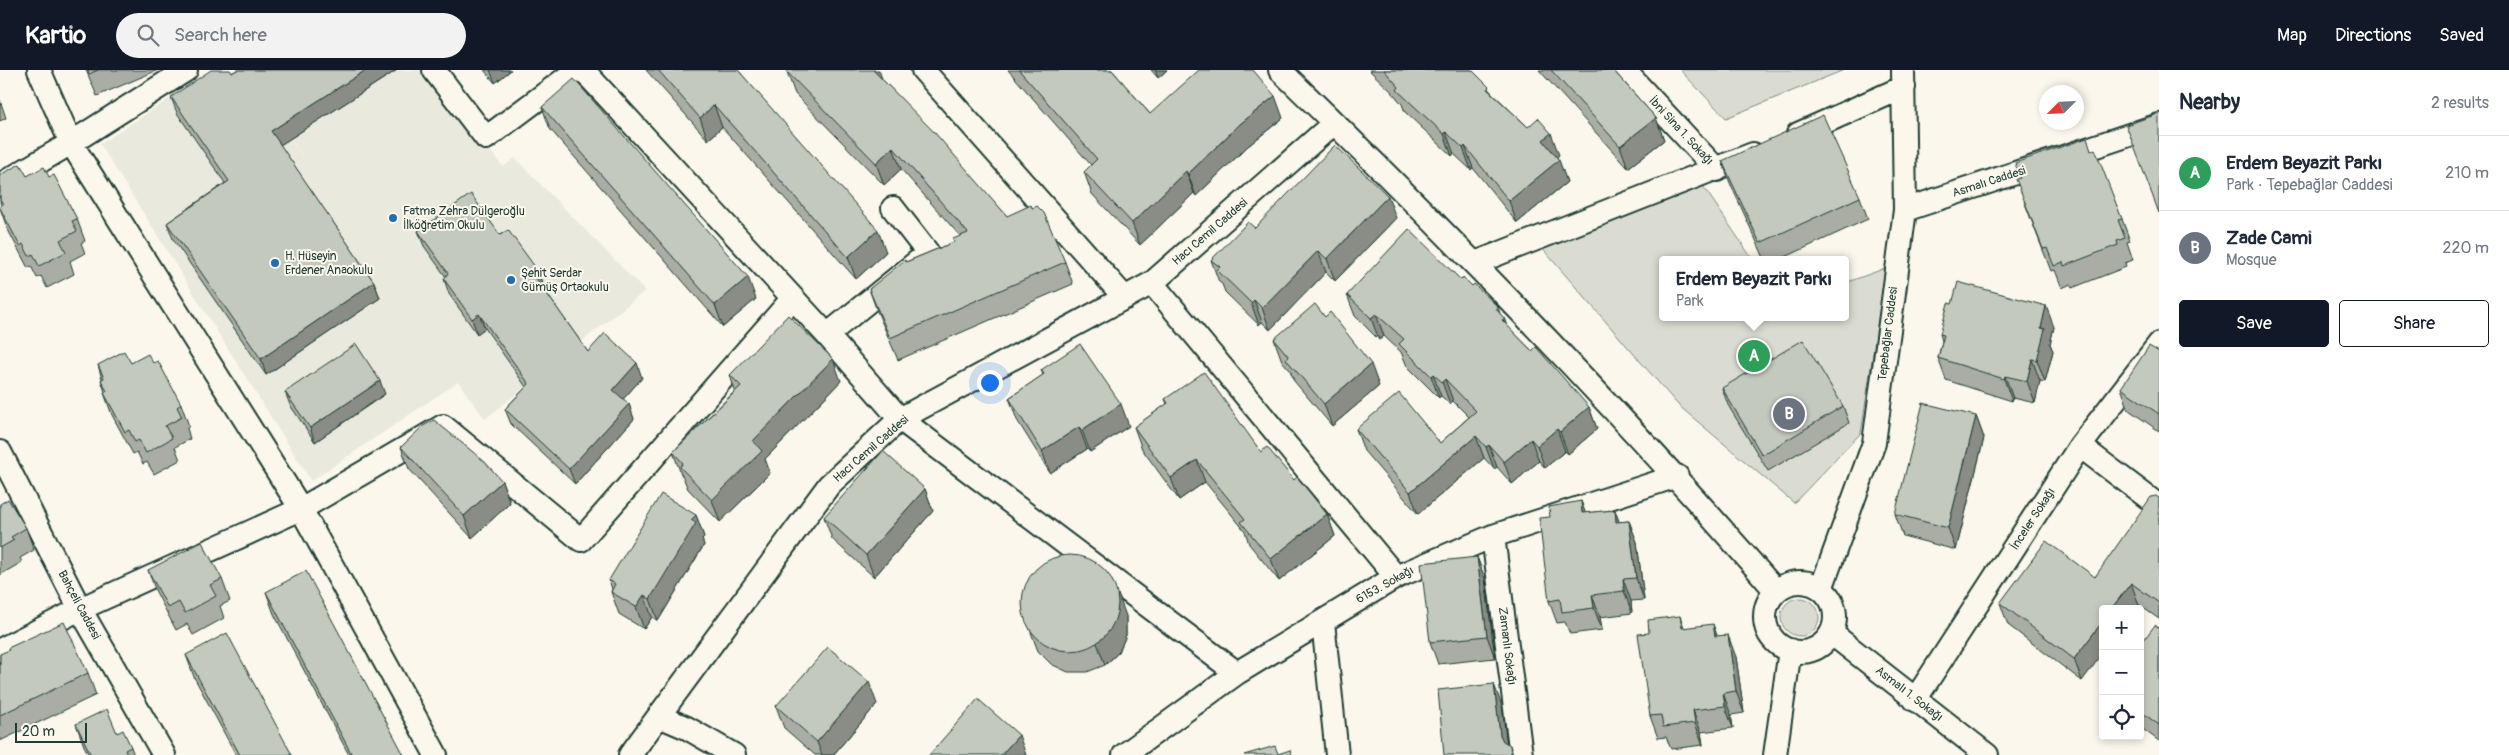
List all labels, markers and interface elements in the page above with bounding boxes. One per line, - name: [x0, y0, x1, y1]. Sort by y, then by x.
- search box: [116, 13, 466, 58]
- text: Kartio: [25, 21, 86, 50]
- icon: search: [134, 21, 162, 49]
- text: Search here: [174, 23, 267, 47]
- text: Map: [2277, 24, 2307, 47]
- text: Directions: [2335, 24, 2411, 47]
- text: Saved: [2439, 24, 2484, 47]
- north arrow: [2039, 85, 2084, 130]
- text: Nearby: [2179, 89, 2240, 116]
- street label: İbni Sina 1. Sokağı: [1645, 93, 1717, 168]
- text: 2 results: [2431, 93, 2489, 113]
- text: Erdem Beyazit Parkı: [2226, 151, 2382, 175]
- street label: Asmalı Caddesi: [1950, 163, 2028, 201]
- text: A: [2190, 163, 2200, 183]
- text: 210 m: [2445, 163, 2489, 183]
- text: Park · Tepebağlar Caddesi: [2226, 175, 2393, 195]
- street label: Hacı Cemil Caddesi: [1169, 195, 1251, 269]
- place label: Fatma Zehra Dülgeroğlu İlköğretim Okulu: [403, 204, 525, 233]
- marker: Fatma Zehra Dülgeroğlu İlköğretim Okulu: [387, 212, 399, 224]
- text: Zade Cami: [2226, 226, 2312, 250]
- text: B: [2190, 238, 2200, 258]
- text: 220 m: [2443, 238, 2489, 258]
- place label: H. Hüseyin Erdener Anaokulu: [285, 249, 373, 278]
- text: Mosque: [2226, 250, 2277, 270]
- popup: [1659, 256, 1849, 321]
- marker: H. Hüseyin Erdener Anaokulu: [269, 257, 281, 269]
- place label: Şehit Serdar Gümüş Ortaokulu: [521, 266, 609, 295]
- text: Erdem Beyazit Parkı: [1676, 267, 1832, 291]
- marker: Şehit Serdar Gümüş Ortaokulu: [505, 274, 517, 286]
- street label: Tepebağlar Caddesi: [1875, 286, 1901, 382]
- text: Park: [1676, 291, 1704, 311]
- button: Save: [2179, 300, 2329, 347]
- button: Share: [2339, 300, 2489, 347]
- pin: A: [1738, 337, 1770, 375]
- your location: [977, 370, 1003, 396]
- pin: B: [1773, 395, 1805, 433]
- street label: Hacı Cemil Caddesi: [830, 412, 912, 486]
- street label: İnceler Sokağı: [2006, 484, 2059, 553]
- street label: 6153. Sokağı: [1354, 563, 1416, 607]
- street label: Bahçeli Caddesi: [55, 568, 103, 642]
- map controls: [2099, 605, 2144, 740]
- button: +: [2099, 605, 2144, 650]
- street label: Zamanlı Sokağı: [1495, 606, 1519, 686]
- button: −: [2099, 650, 2144, 695]
- street label: Asmalı 1. Sokağı: [1872, 663, 1946, 725]
- button: locate: [2099, 695, 2144, 740]
- scale bar: [15, 720, 88, 743]
- text: 20 m: [22, 723, 55, 740]

